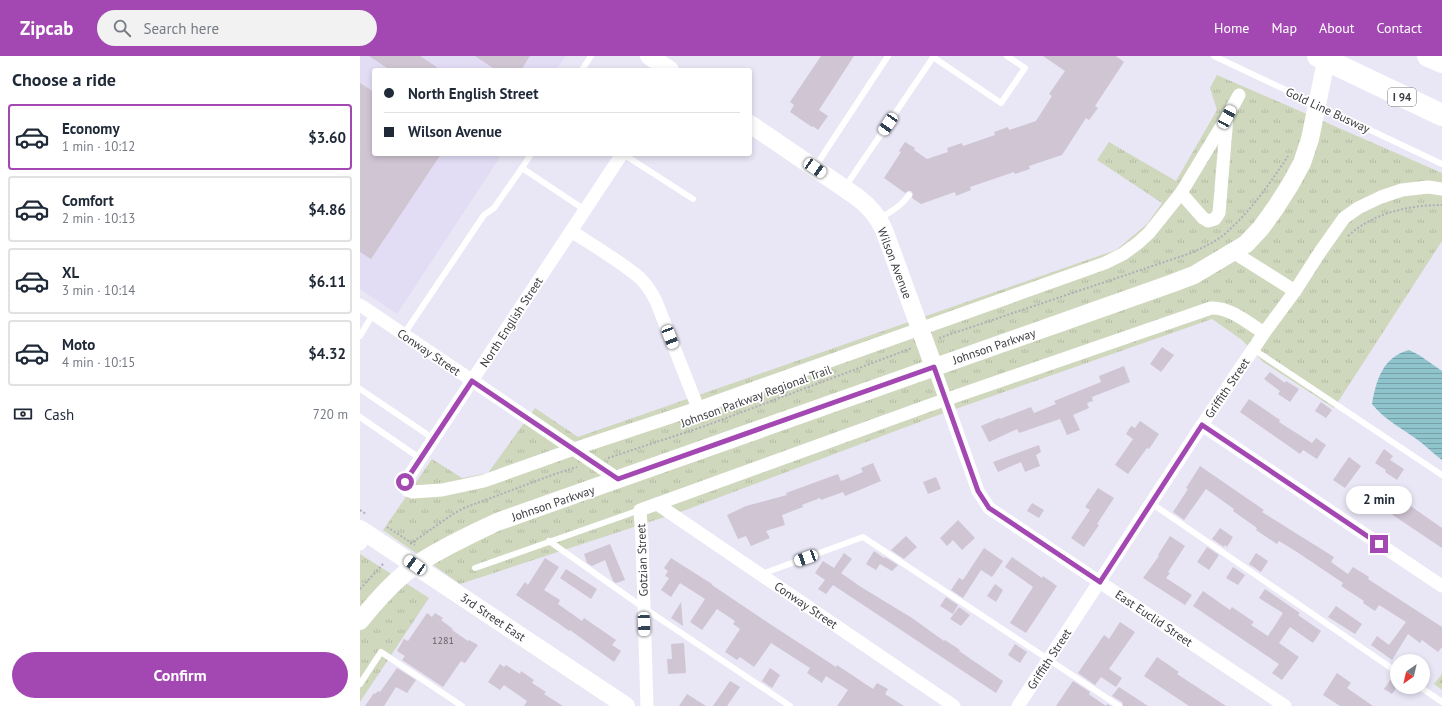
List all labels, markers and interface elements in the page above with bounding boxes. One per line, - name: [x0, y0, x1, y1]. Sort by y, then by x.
- search box: [97, 10, 377, 46]
- text: Zipcab: [20, 16, 73, 40]
- icon: search: [111, 17, 133, 39]
- text: Search here: [143, 19, 219, 38]
- text: Home: [1214, 19, 1249, 37]
- text: Map: [1271, 19, 1297, 37]
- text: About: [1319, 19, 1355, 37]
- text: Contact: [1377, 19, 1422, 37]
- text: Choose a ride: [12, 68, 116, 91]
- text: North English Street: [408, 84, 538, 103]
- street label: Gold Line Busway: [1284, 84, 1373, 136]
- road number: I 94: [1388, 88, 1416, 106]
- car: [1216, 104, 1238, 130]
- car: [876, 111, 900, 137]
- icon: car: [14, 119, 50, 155]
- text: Economy: [62, 119, 120, 138]
- text: Wilson Avenue: [408, 122, 502, 141]
- text: $3.60: [308, 128, 346, 147]
- text: 1 min · 10:12: [62, 138, 135, 155]
- car: [802, 156, 828, 180]
- icon: car: [14, 191, 50, 227]
- text: Comfort: [62, 191, 114, 210]
- text: $4.86: [308, 200, 346, 219]
- text: 2 min · 10:13: [62, 210, 135, 227]
- street label: Wilson Avenue: [875, 225, 915, 301]
- icon: car: [14, 263, 50, 299]
- text: XL: [62, 263, 79, 282]
- text: $6.11: [308, 272, 346, 291]
- street label: North English Street: [476, 274, 546, 370]
- text: 3 min · 10:14: [62, 282, 135, 299]
- car: [660, 324, 680, 350]
- street label: Conway Street: [394, 325, 464, 379]
- street label: Johnson Parkway: [950, 325, 1038, 368]
- icon: car: [14, 335, 50, 371]
- text: Moto: [62, 335, 95, 354]
- text: $4.32: [308, 344, 346, 363]
- text: 4 min · 10:15: [62, 354, 135, 371]
- street label: Griffith Street: [1201, 355, 1253, 421]
- street label: Johnson Parkway Regional Trail: [678, 362, 834, 431]
- icon: cash: [12, 403, 34, 425]
- text: Cash: [44, 405, 74, 424]
- text: 720 m: [313, 406, 348, 423]
- route start: [396, 473, 414, 491]
- street label: Johnson Parkway: [509, 482, 597, 525]
- callout: 2 min: [1346, 486, 1412, 514]
- text: 2 min: [1363, 491, 1395, 508]
- street label: Gotzian Street: [633, 523, 651, 597]
- route end: [1370, 535, 1388, 553]
- car: [793, 548, 819, 568]
- car: [402, 553, 428, 577]
- street label: Conway Street: [771, 578, 841, 632]
- street label: East Euclid Street: [1112, 587, 1196, 649]
- street label: 3rd Street East: [457, 590, 529, 644]
- car: [638, 612, 650, 636]
- street label: Griffith Street: [1024, 626, 1074, 692]
- house number: 1281: [432, 634, 454, 647]
- button: Confirm: [12, 652, 348, 698]
- north arrow: [1390, 654, 1430, 694]
- map controls: [1390, 654, 1430, 694]

